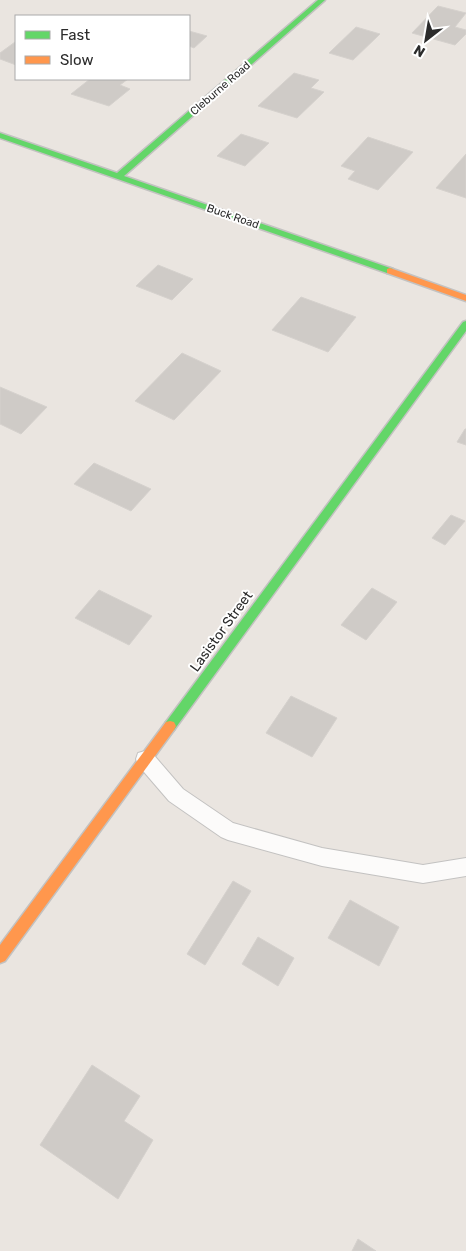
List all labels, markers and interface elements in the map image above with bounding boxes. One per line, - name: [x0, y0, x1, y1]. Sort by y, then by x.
- legend: [15, 15, 190, 80]
- north arrow: [401, 15, 451, 65]
- text: Fast: [60, 26, 90, 44]
- text: N: [411, 41, 428, 61]
- text: Slow: [60, 51, 93, 69]
- street label: Cleburne Road: [188, 59, 253, 118]
- street label: Buck Road: [205, 201, 261, 231]
- street label: Lasistor Street: [186, 587, 257, 675]

